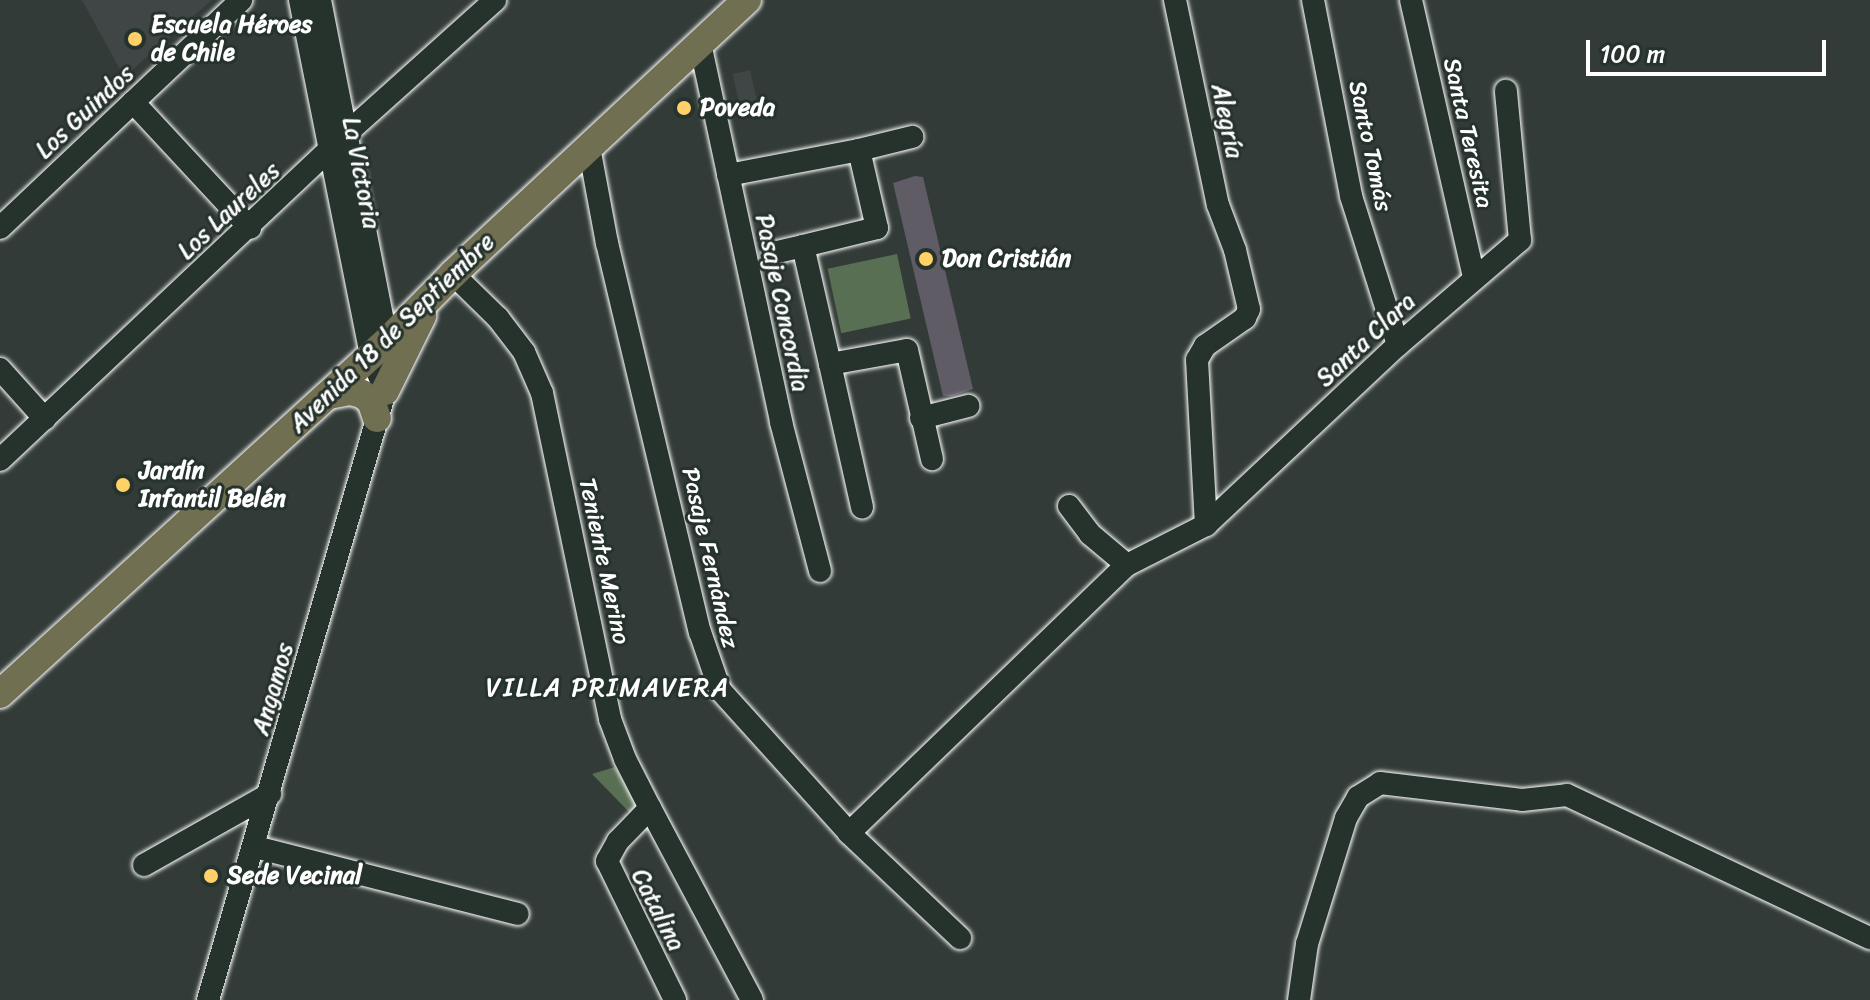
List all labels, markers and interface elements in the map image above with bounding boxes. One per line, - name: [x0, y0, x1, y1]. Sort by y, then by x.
- place label: Escuela Héroes de Chile: [151, 11, 312, 67]
- scale bar: [1590, 24, 1830, 74]
- marker: Escuela Héroes de Chile: [126, 30, 144, 48]
- text: 100 m: [1600, 33, 1665, 75]
- street label: Santa Teresita: [1437, 55, 1499, 211]
- street label: Los Guindos: [30, 60, 140, 164]
- street label: Santo Tomás: [1342, 78, 1398, 214]
- street label: Alegría: [1205, 81, 1249, 161]
- place label: Poveda: [700, 94, 775, 122]
- marker: Poveda: [675, 99, 693, 117]
- street label: La Victoria: [336, 115, 386, 231]
- street label: Los Laureles: [173, 157, 285, 265]
- street label: Pasaje Concordia: [749, 212, 815, 394]
- street label: Avenida 18 de Septiembre: [283, 227, 501, 439]
- place label: Don Cristián: [942, 245, 1071, 273]
- marker: Don Cristián: [917, 250, 935, 268]
- street label: Santa Clara: [1311, 287, 1421, 393]
- place label: Jardín Infantil Belén: [139, 457, 287, 513]
- street label: Pasaje Fernández: [675, 465, 745, 651]
- street label: Teniente Merino: [572, 475, 636, 647]
- marker: Jardín Infantil Belén: [114, 476, 132, 494]
- street label: Angamos: [246, 640, 300, 738]
- district label: VILLA PRIMAVERA: [485, 672, 731, 704]
- place label: Sede Vecinal: [227, 862, 361, 890]
- street label: Catalina: [625, 864, 691, 956]
- marker: Sede Vecinal: [202, 867, 220, 885]

